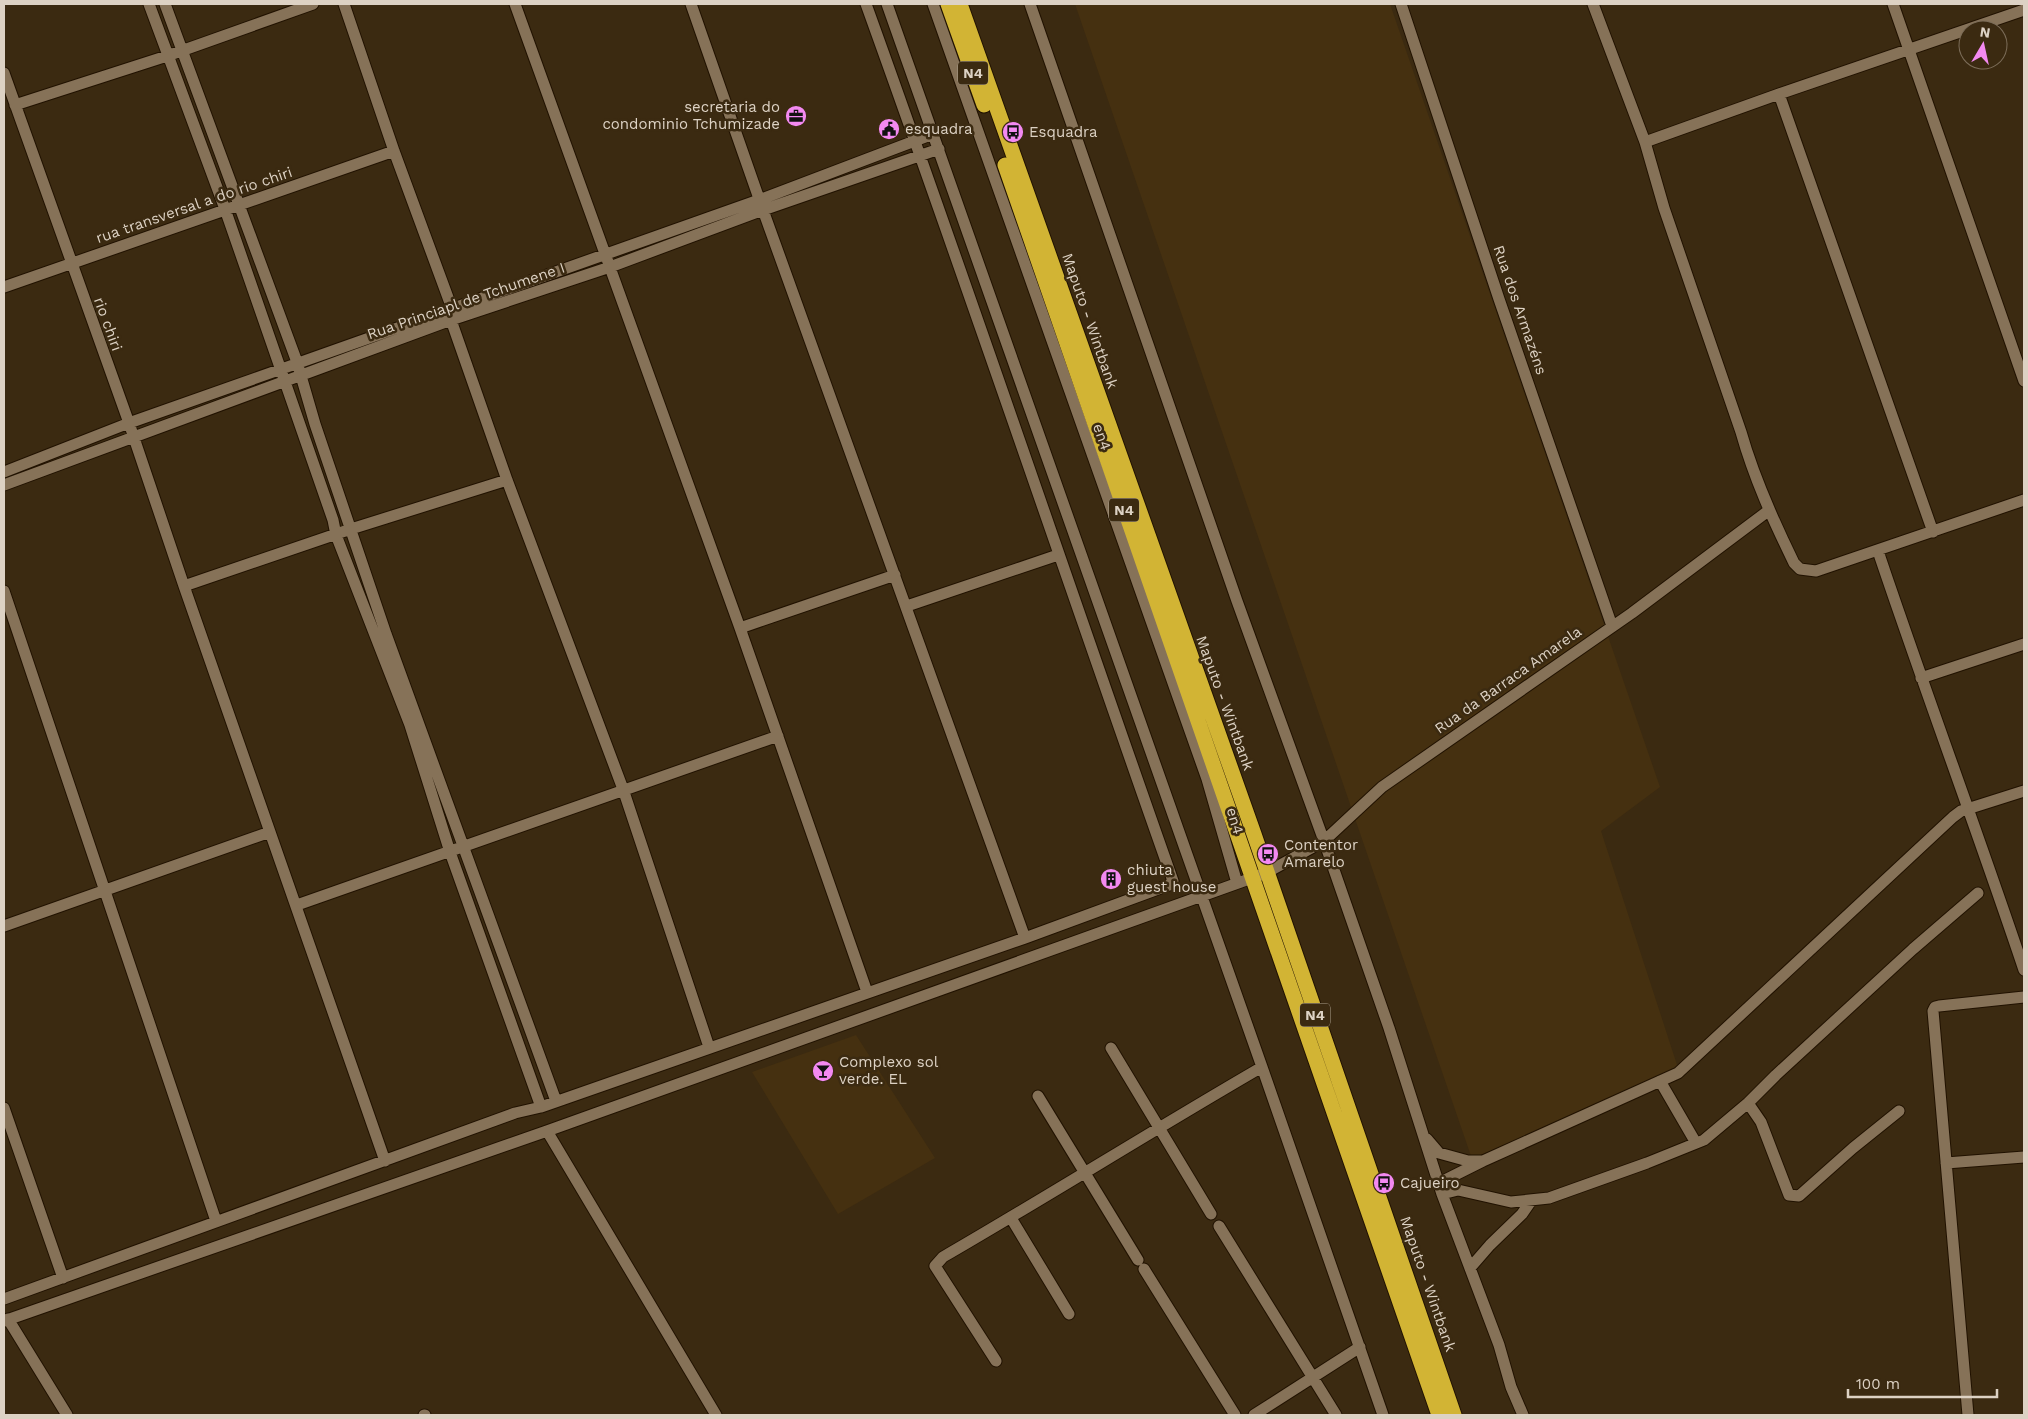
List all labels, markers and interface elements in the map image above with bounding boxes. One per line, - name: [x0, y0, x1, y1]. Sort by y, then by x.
- north arrow: [1958, 20, 2008, 70]
- text: N: [1979, 23, 1991, 41]
- road number: N4: [958, 62, 988, 84]
- place label: secretaria do condominio Tchumizade: [602, 98, 780, 133]
- office icon: secretaria do condominio Tchumizade: [784, 104, 808, 128]
- public building icon: esquadra: [877, 117, 901, 141]
- place label: esquadra: [905, 120, 973, 138]
- bus stop icon: Esquadra: [1001, 120, 1025, 144]
- place label: Esquadra: [1029, 123, 1098, 141]
- street label: rua transversal a do rio chiri: [93, 163, 295, 247]
- street label: Rua dos Armazéns: [1489, 243, 1551, 377]
- street label: Maputo - Wintbank: [1058, 251, 1122, 392]
- street label: Rua Princiapl de Tchumene I: [365, 259, 567, 343]
- street label: rio chiri: [90, 295, 126, 353]
- street label: en4: [1089, 421, 1115, 453]
- road number: N4: [1109, 498, 1139, 522]
- street label: Rua da Barraca Amarela: [1431, 622, 1585, 738]
- street label: Maputo - Wintbank: [1192, 633, 1258, 773]
- street label: en4: [1223, 805, 1247, 837]
- place label: Contentor Amarelo: [1284, 836, 1358, 871]
- bus stop icon: Contentor Amarelo: [1256, 842, 1280, 866]
- place label: chiuta guest house: [1127, 861, 1216, 896]
- building icon: chiuta guest house: [1099, 867, 1123, 891]
- road number: N4: [1300, 1004, 1330, 1026]
- place label: Complexo sol verde. EL: [839, 1053, 939, 1088]
- bar icon: Complexo sol verde. EL: [811, 1059, 835, 1083]
- bus stop icon: Cajueiro: [1372, 1171, 1396, 1195]
- place label: Cajueiro: [1400, 1174, 1460, 1192]
- street label: Maputo - Wintbank: [1396, 1214, 1460, 1355]
- scale bar: [1848, 1366, 1997, 1398]
- text: 100 m: [1856, 1375, 1900, 1393]

